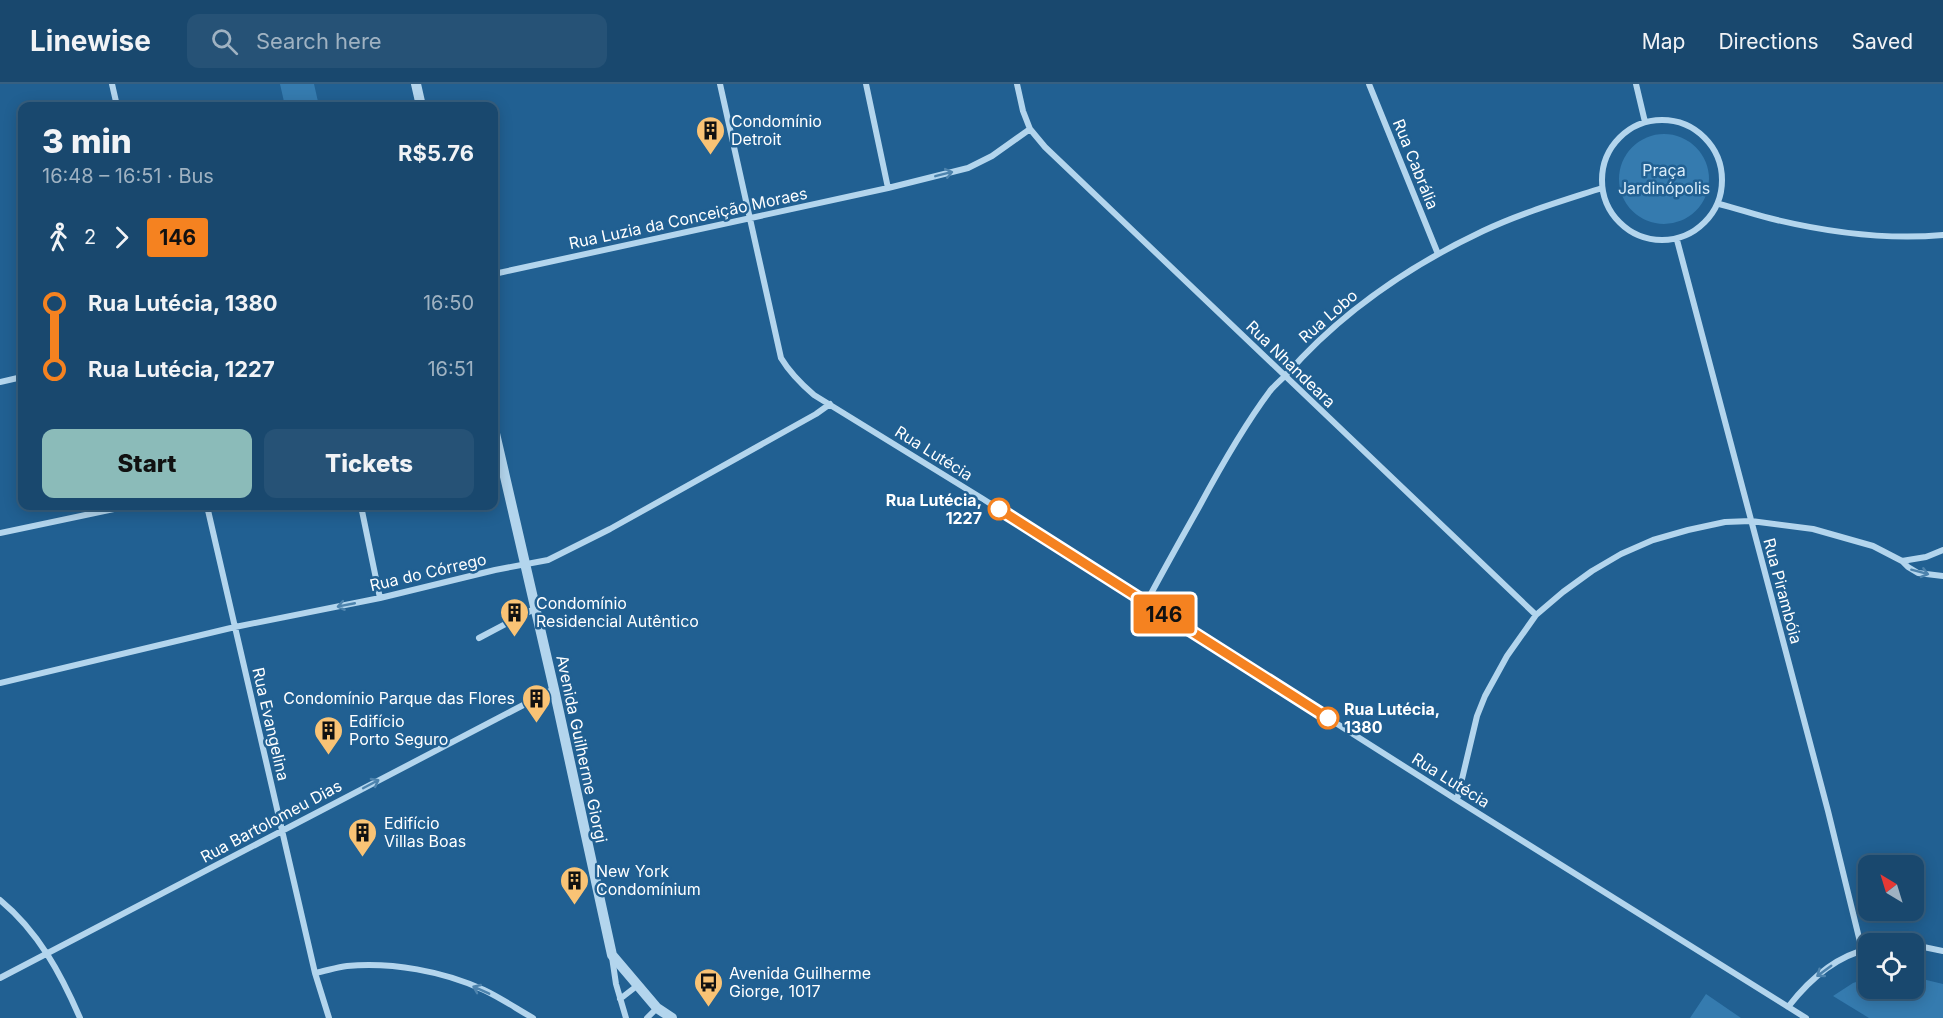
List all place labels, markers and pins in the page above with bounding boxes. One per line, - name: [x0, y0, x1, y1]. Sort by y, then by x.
- place label: Condomínio Detroit: [731, 111, 822, 149]
- building icon: Condomínio Detroit: [694, 114, 726, 156]
- place label: Rua Lutécia, 1227: [886, 490, 982, 528]
- marker: Rua Lutécia, 1227: [988, 498, 1010, 520]
- place label: Condomínio Residencial Autêntico: [536, 593, 699, 631]
- building icon: Condomínio Residencial Autêntico: [499, 596, 531, 638]
- building icon: Condomínio Parque das Flores: [520, 682, 552, 724]
- place label: Condomínio Parque das Flores: [283, 688, 515, 708]
- place label: Rua Lutécia, 1380: [1344, 699, 1440, 737]
- marker: Rua Lutécia, 1380: [1317, 707, 1339, 729]
- place label: Edifício Porto Seguro: [349, 711, 448, 749]
- building icon: Edifício Porto Seguro: [312, 714, 344, 756]
- place label: Edifício Villas Boas: [384, 813, 466, 851]
- building icon: Edifício Villas Boas: [347, 816, 379, 858]
- place label: New York Condomínium: [596, 861, 701, 899]
- building icon: New York Condomínium: [559, 864, 591, 906]
- place label: Avenida Guilherme Giorge, 1017: [729, 963, 871, 1001]
- bus stop icon: Avenida Guilherme Giorge, 1017: [692, 966, 724, 1008]

